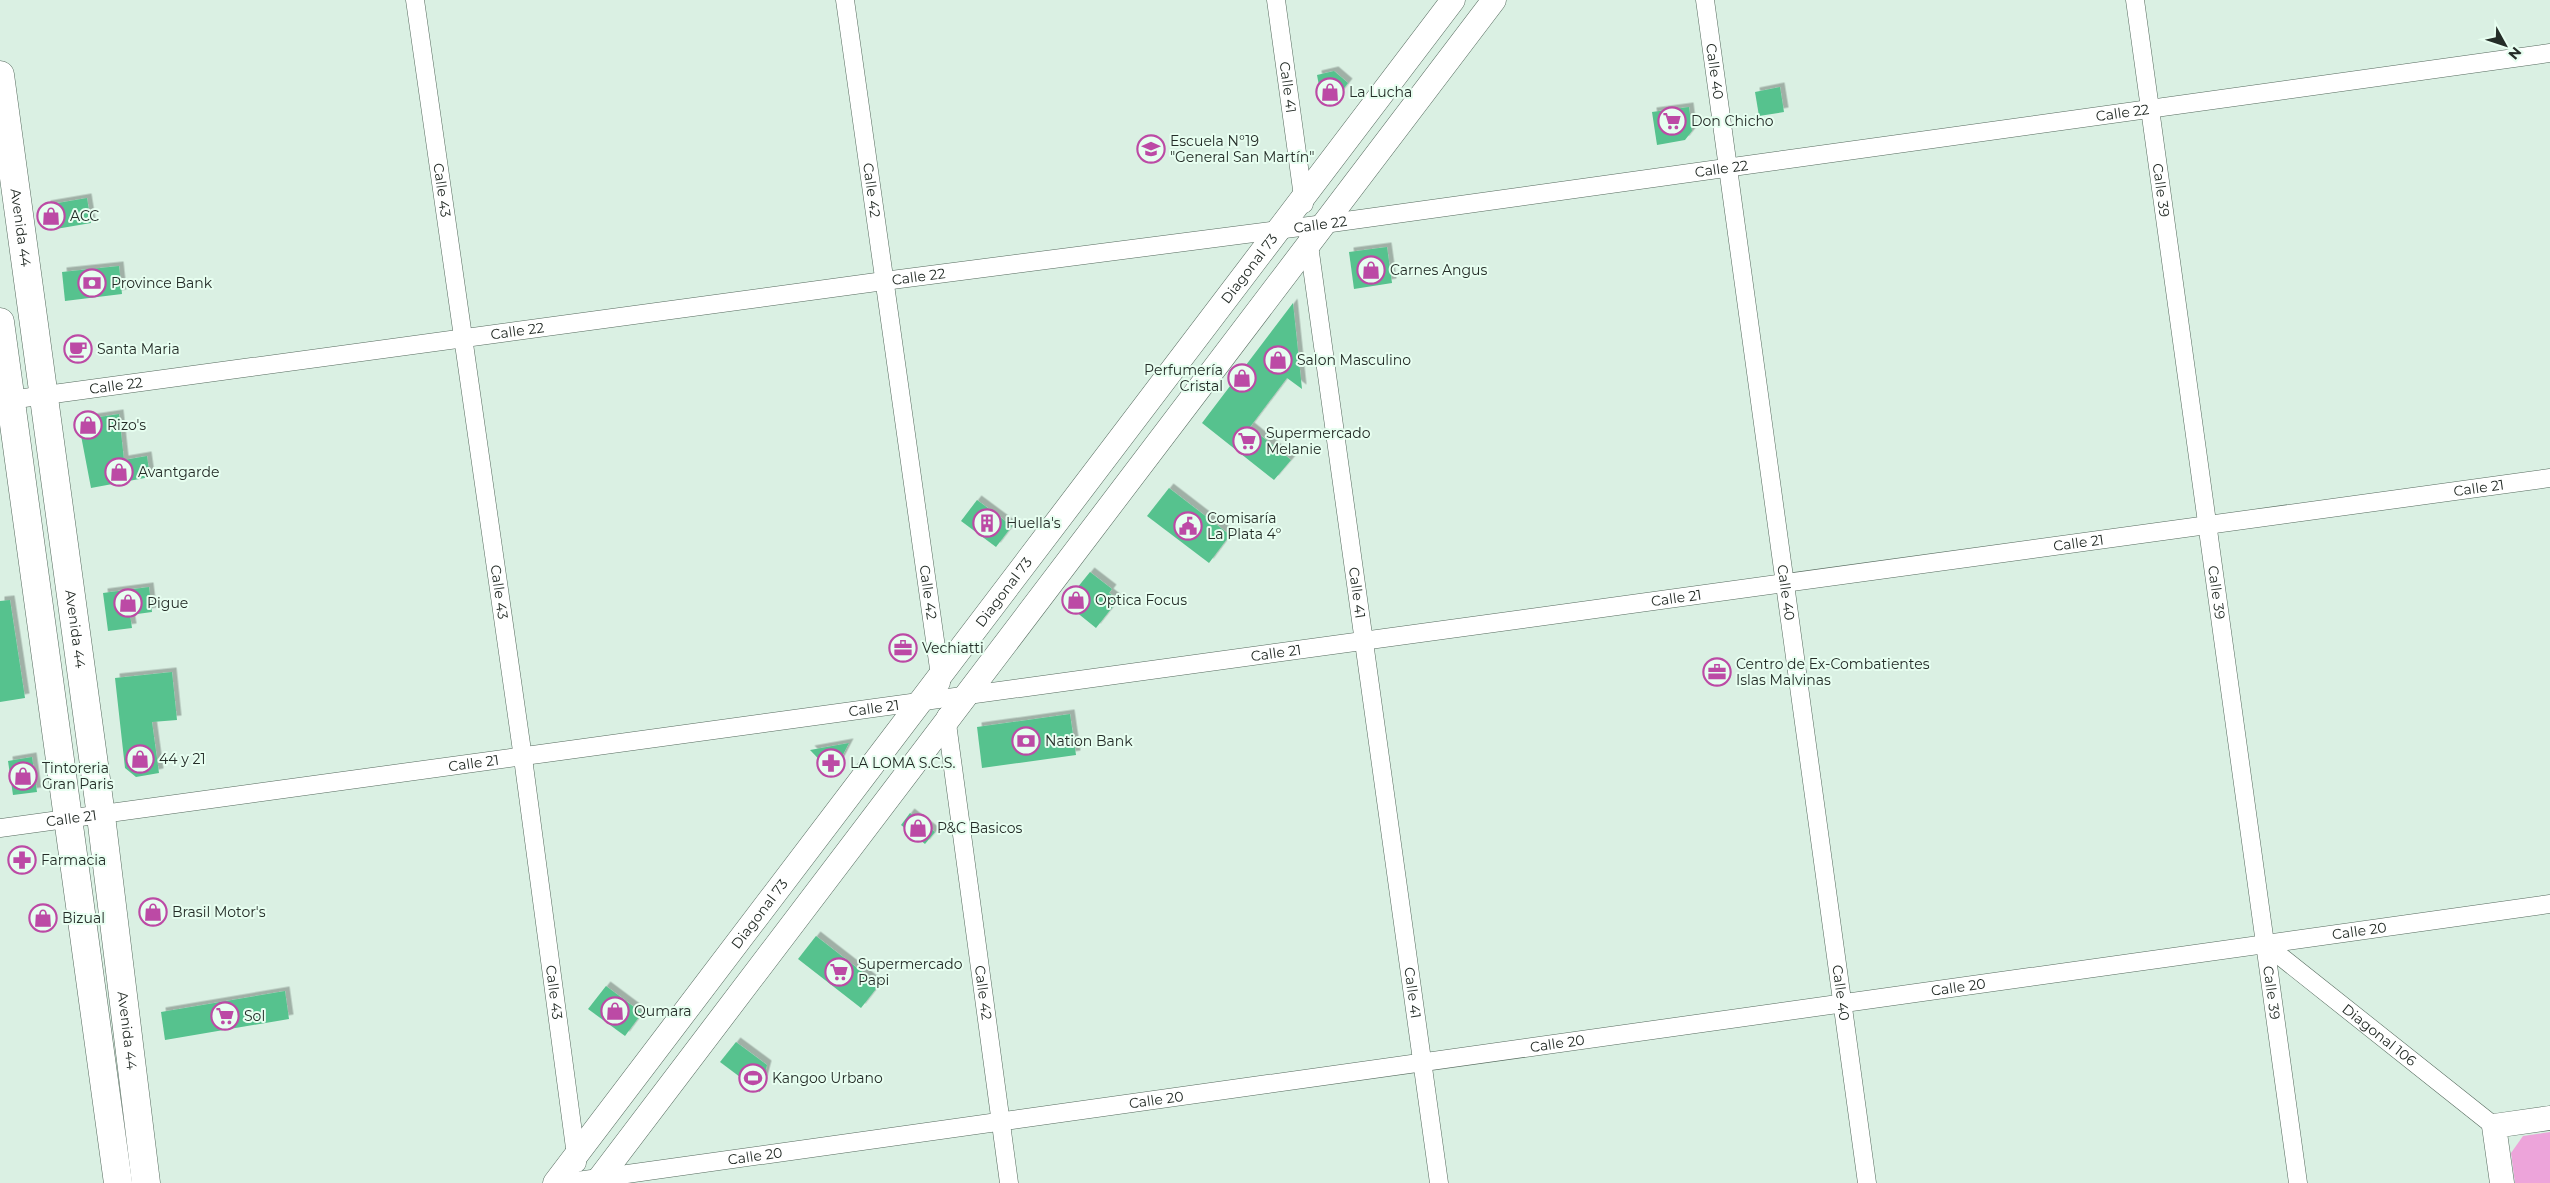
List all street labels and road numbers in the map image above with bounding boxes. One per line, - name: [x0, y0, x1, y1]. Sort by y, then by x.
- street label: Calle 40: [1702, 42, 1728, 100]
- street label: Calle 41: [1276, 60, 1300, 114]
- street label: Calle 22: [2095, 100, 2150, 125]
- street label: Calle 22: [1694, 156, 1749, 181]
- street label: Calle 43: [429, 162, 455, 219]
- street label: Calle 42: [859, 162, 884, 219]
- street label: Calle 39: [2149, 162, 2174, 218]
- street label: Avenida 44: [7, 187, 35, 269]
- street label: Calle 22: [1292, 212, 1348, 237]
- street label: Diagonal 73: [1217, 230, 1281, 307]
- street label: Calle 22: [891, 264, 946, 289]
- street label: Calle 22: [489, 318, 545, 343]
- street label: Calle 22: [88, 373, 144, 398]
- street label: Calle 21: [2452, 475, 2505, 500]
- street label: Calle 21: [2052, 530, 2105, 555]
- street label: Diagonal 73: [971, 553, 1036, 631]
- street label: Calle 40: [1773, 563, 1799, 622]
- street label: Calle 43: [487, 564, 512, 620]
- street label: Calle 42: [915, 564, 941, 621]
- street label: Calle 39: [2204, 564, 2229, 620]
- street label: Calle 41: [1345, 566, 1370, 619]
- street label: Calle 21: [1650, 586, 1703, 610]
- street label: Avenida 44: [61, 589, 90, 670]
- street label: Calle 21: [1250, 640, 1302, 665]
- street label: Calle 21: [847, 696, 900, 720]
- street label: Calle 21: [447, 751, 500, 775]
- street label: Calle 21: [45, 806, 98, 831]
- street label: Diagonal 73: [727, 875, 792, 952]
- street label: Calle 20: [2331, 918, 2388, 944]
- street label: Calle 43: [542, 964, 567, 1021]
- street label: Calle 42: [971, 964, 996, 1021]
- street label: Calle 40: [1828, 964, 1854, 1022]
- street label: Calle 39: [2259, 965, 2284, 1021]
- street label: Calle 41: [1400, 966, 1425, 1020]
- street label: Calle 20: [1930, 974, 1987, 1000]
- street label: Avenida 44: [114, 990, 141, 1071]
- street label: Diagonal 106: [2338, 1000, 2421, 1070]
- street label: Calle 20: [1529, 1031, 1586, 1056]
- street label: Calle 20: [1128, 1087, 1185, 1112]
- street label: Calle 20: [727, 1143, 784, 1169]

